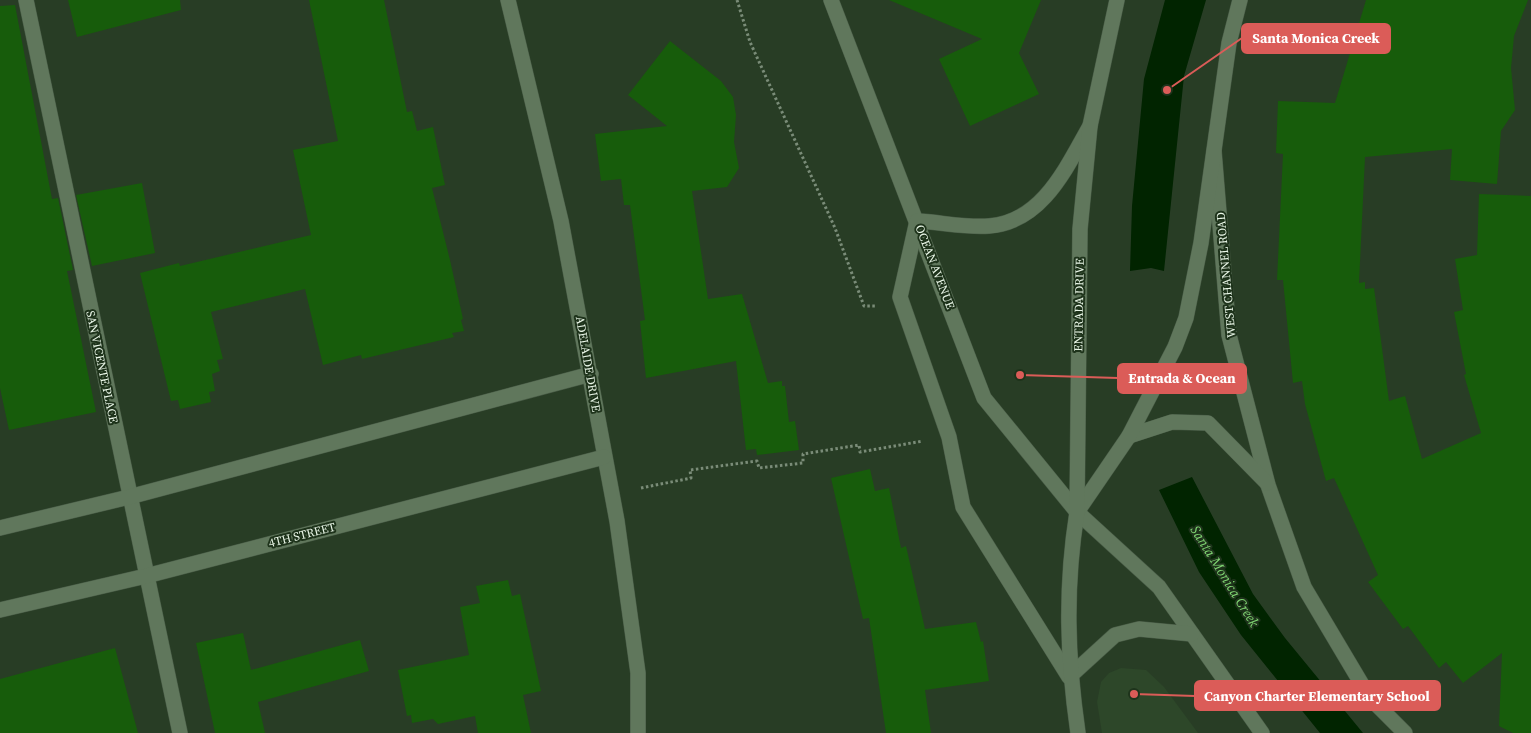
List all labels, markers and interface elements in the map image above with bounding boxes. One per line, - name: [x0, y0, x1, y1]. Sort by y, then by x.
- callout: Santa Monica Creek: [1242, 24, 1390, 53]
- text: Santa Monica Creek: [1252, 28, 1380, 48]
- street label: WEST CHANNEL ROAD: [1213, 211, 1239, 339]
- street label: OCEAN AVENUE: [912, 223, 958, 311]
- street label: ENTRADA DRIVE: [1070, 258, 1088, 352]
- street label: SAN VICENTE PLACE: [82, 309, 122, 425]
- street label: ADELAIDE DRIVE: [572, 315, 604, 413]
- callout: Entrada & Ocean: [1118, 364, 1246, 393]
- text: Entrada & Ocean: [1128, 368, 1236, 388]
- street label: 4TH STREET: [267, 519, 338, 551]
- water label: Santa Monica Creek: [1186, 521, 1265, 631]
- callout: Canyon Charter Elementary School: [1195, 681, 1440, 710]
- text: Canyon Charter Elementary School: [1204, 686, 1430, 706]

